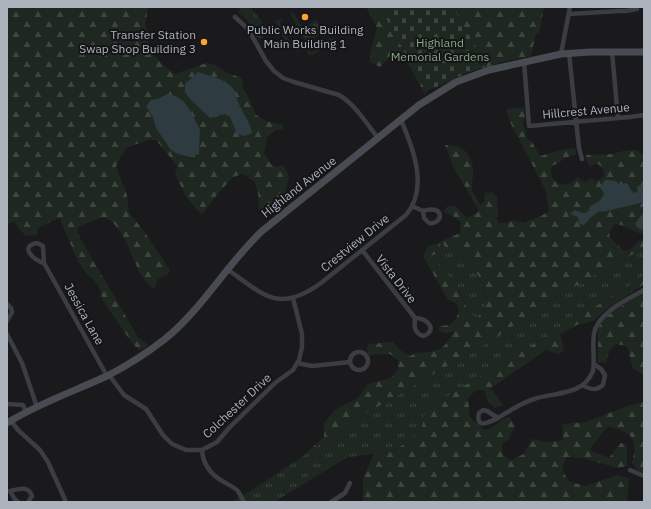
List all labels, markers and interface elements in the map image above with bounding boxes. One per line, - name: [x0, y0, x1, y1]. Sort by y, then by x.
- marker: Public Works Building Main Building 1: [300, 12, 310, 22]
- place label: Public Works Building Main Building 1: [247, 22, 364, 51]
- place label: Transfer Station Swap Shop Building 3: [79, 27, 196, 56]
- park label: Highland Memorial Gardens: [391, 35, 490, 64]
- marker: Transfer Station Swap Shop Building 3: [199, 37, 209, 47]
- street label: Hillcrest Avenue: [542, 99, 631, 122]
- street label: Highland Avenue: [258, 152, 339, 221]
- street label: Crestview Drive: [317, 210, 392, 275]
- street label: Vista Drive: [373, 251, 420, 306]
- street label: Jessica Lane: [61, 280, 108, 348]
- street label: Colchester Drive: [199, 370, 274, 441]

